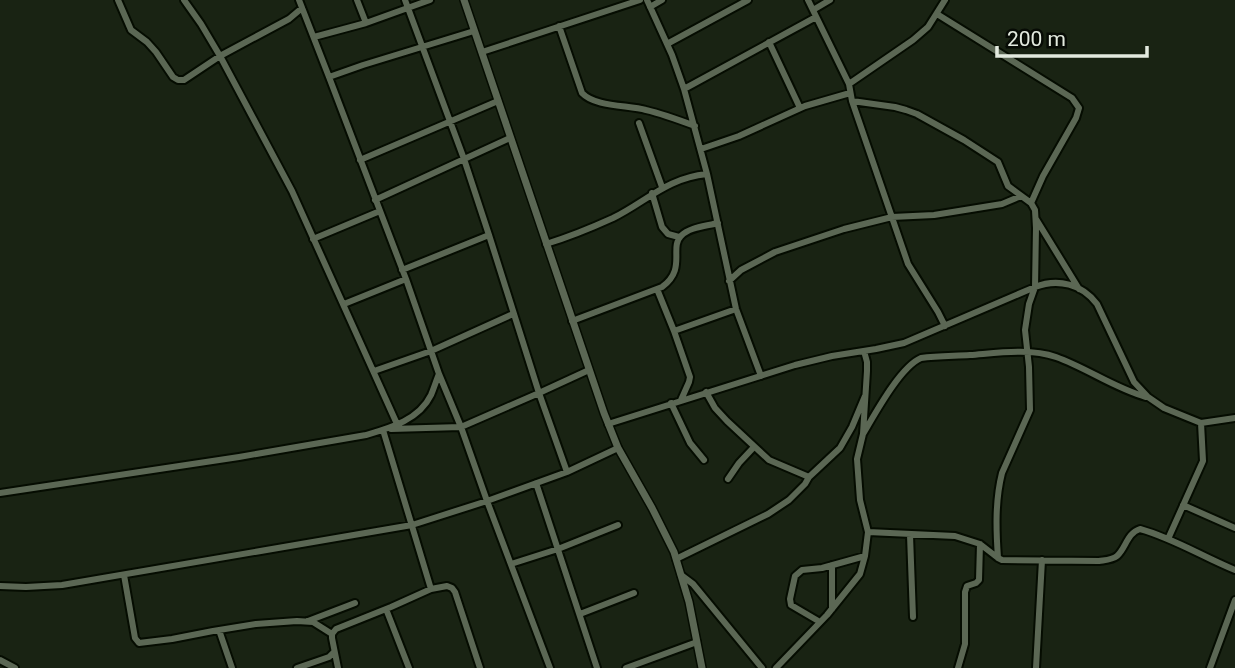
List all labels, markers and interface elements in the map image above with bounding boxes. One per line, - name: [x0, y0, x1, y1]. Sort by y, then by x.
- scale bar: [997, 14, 1148, 58]
- text: 200 m: [1007, 27, 1066, 51]

